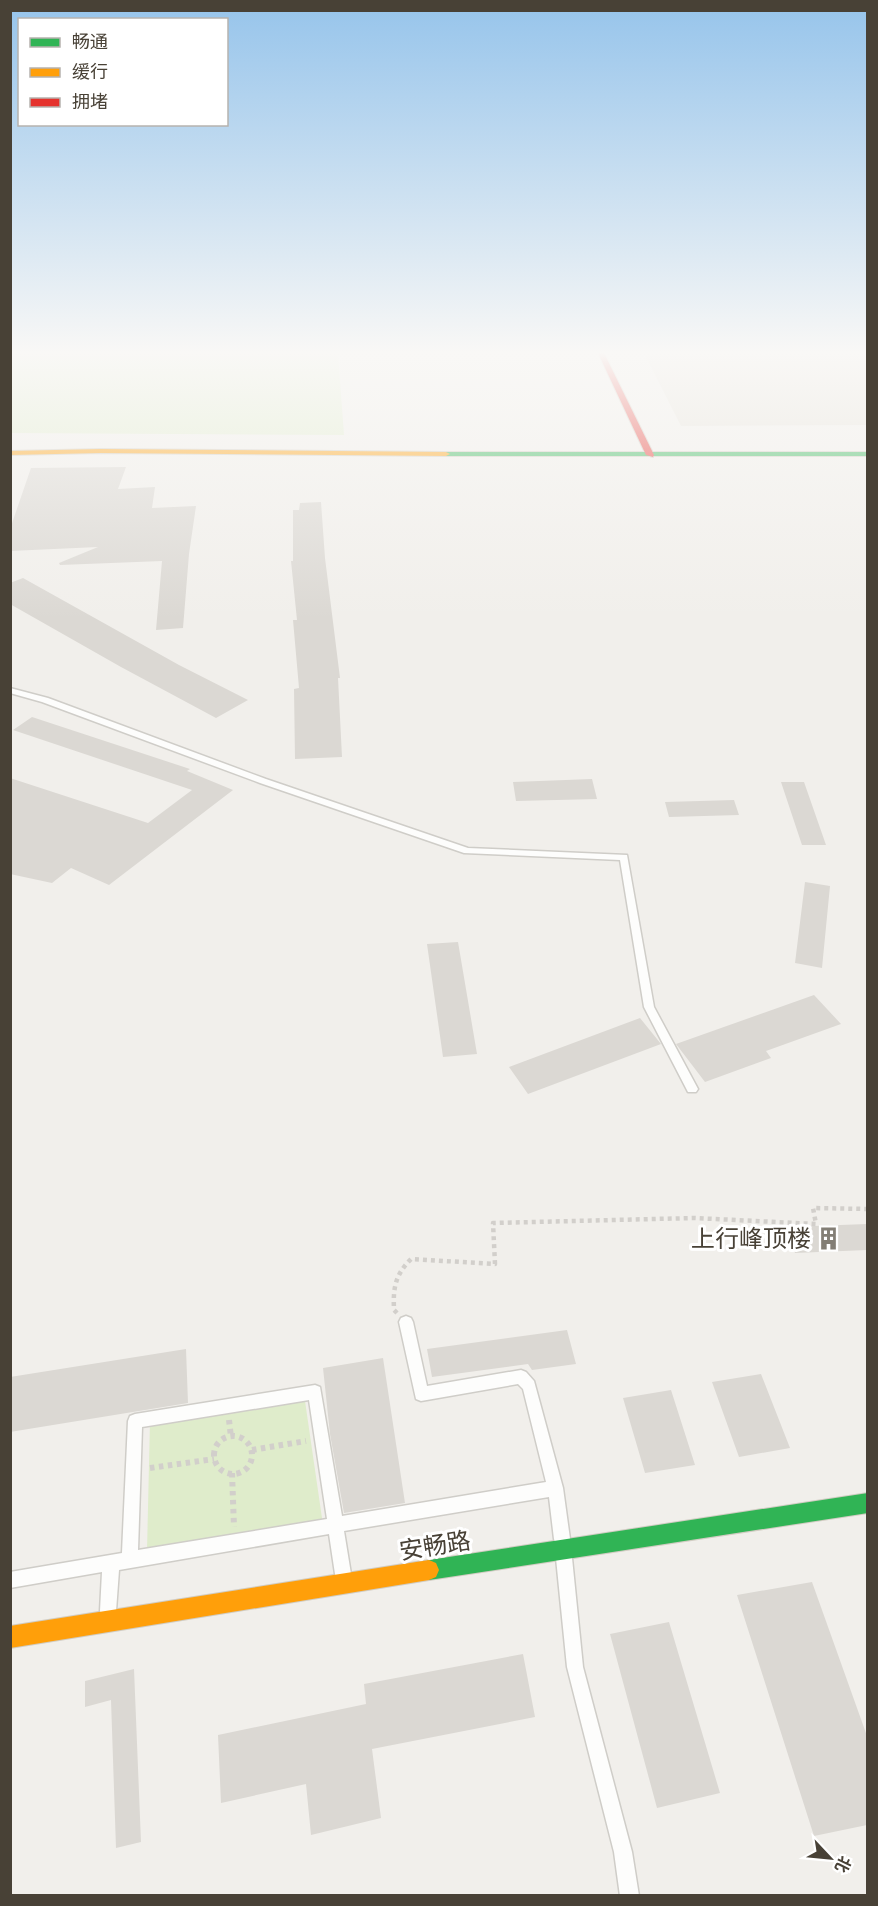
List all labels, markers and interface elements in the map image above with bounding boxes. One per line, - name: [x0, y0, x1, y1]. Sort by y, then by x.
- legend: [18, 18, 228, 126]
- text: 畅通: [72, 32, 108, 52]
- text: 缓行: [72, 62, 108, 82]
- text: 拥堵: [72, 92, 108, 112]
- place label: 上行峰顶楼: [691, 1225, 811, 1252]
- building icon: 上行峰顶楼: [816, 1226, 842, 1252]
- street label: 安畅路: [397, 1527, 473, 1564]
- north arrow: [800, 1828, 860, 1888]
- text: 北: [832, 1853, 854, 1875]

